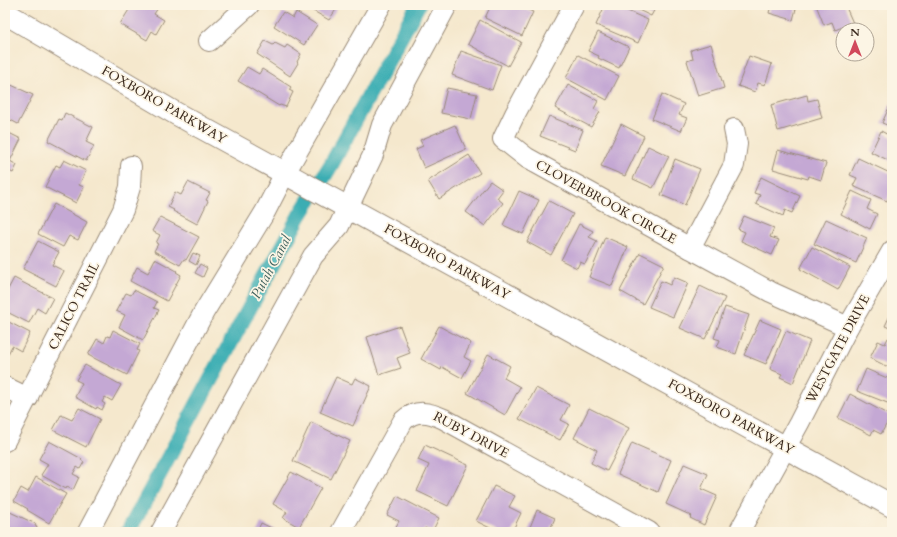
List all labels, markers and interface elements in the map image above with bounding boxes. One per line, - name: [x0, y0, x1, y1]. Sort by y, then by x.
- north arrow: [835, 22, 875, 62]
- text: N: [850, 25, 860, 40]
- street label: FOXBORO PARKWAY: [98, 62, 230, 148]
- street label: CLOVERBROOK CIRCLE: [532, 156, 680, 248]
- street label: FOXBORO PARKWAY: [381, 220, 514, 304]
- water label: Putah Canal: [246, 231, 296, 302]
- street label: CALICO TRAIL: [44, 259, 104, 353]
- street label: WESTGATE DRIVE: [801, 292, 874, 407]
- street label: FOXBORO PARKWAY: [665, 375, 798, 459]
- street label: RUBY DRIVE: [430, 408, 512, 462]

